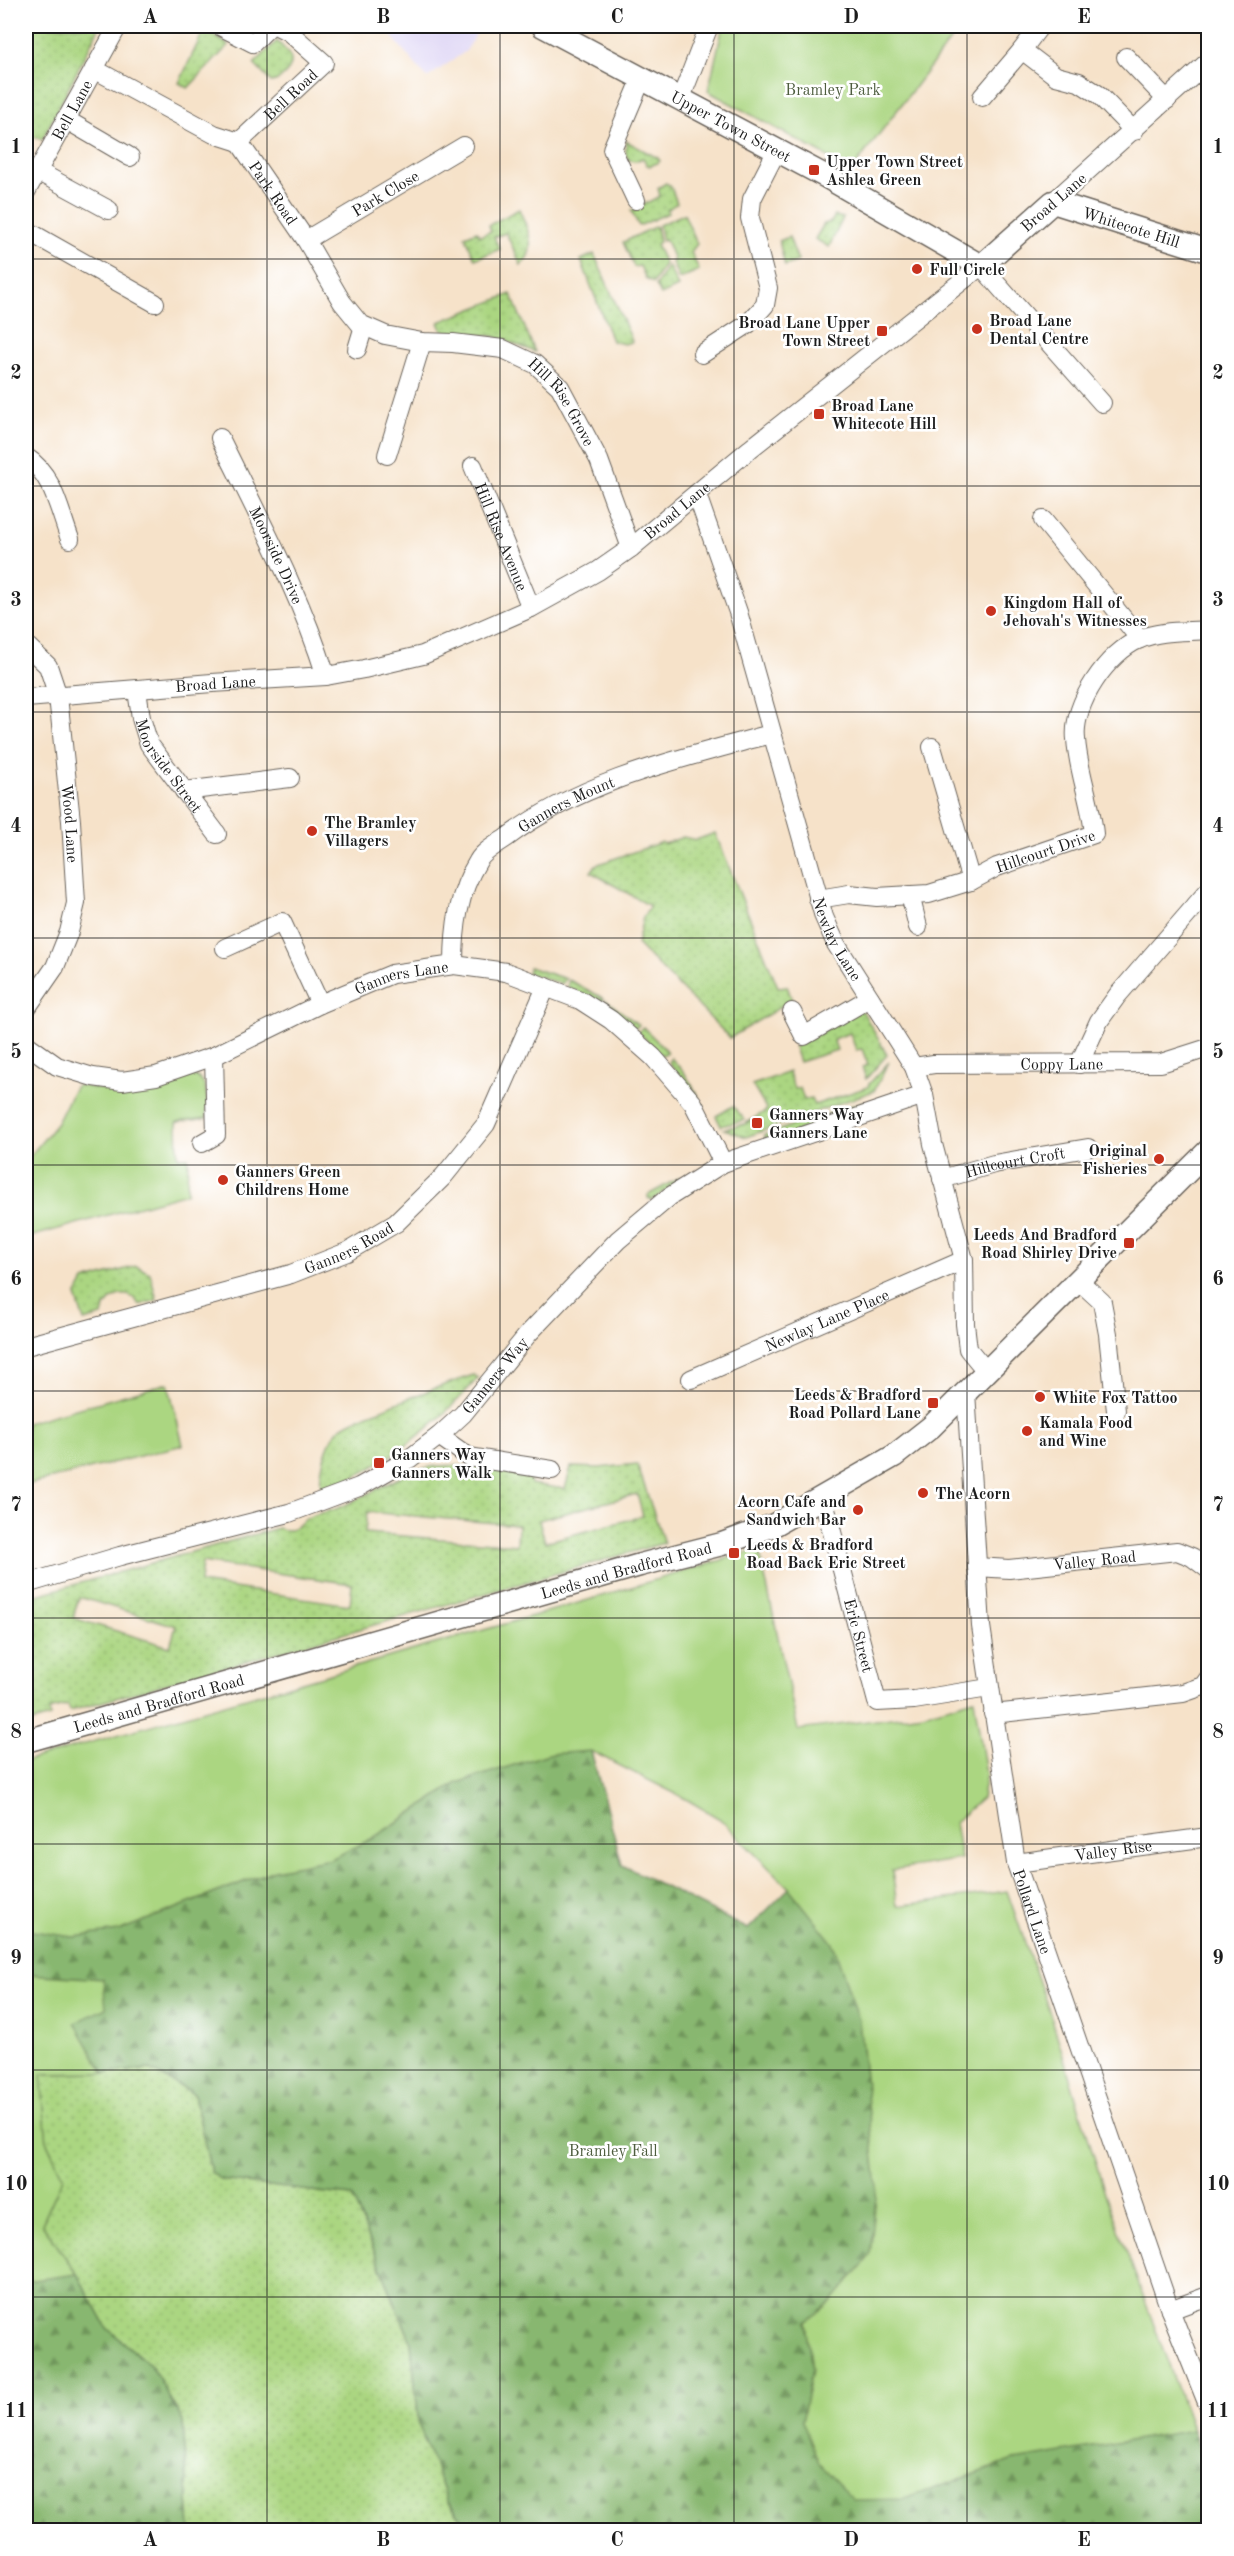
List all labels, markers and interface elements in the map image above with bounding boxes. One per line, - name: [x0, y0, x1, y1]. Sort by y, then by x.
- text: A: [142, 8, 158, 28]
- text: B: [376, 8, 390, 28]
- text: C: [610, 8, 624, 28]
- text: D: [843, 8, 859, 28]
- text: E: [1077, 8, 1091, 28]
- street label: Bell Road: [262, 67, 322, 125]
- street label: Bell Lane: [50, 78, 96, 144]
- park label: Bramley Park: [785, 83, 881, 99]
- street label: Upper Town Street: [667, 89, 793, 166]
- text: 1: [10, 138, 22, 158]
- text: 1: [1212, 138, 1224, 158]
- place label: Upper Town Street Ashlea Green: [826, 155, 963, 189]
- street label: Park Road: [245, 159, 299, 228]
- marker: Upper Town Street Ashlea Green: [807, 163, 821, 177]
- street label: Park Close: [350, 169, 422, 221]
- street label: Broad Lane: [1019, 171, 1090, 236]
- street label: Whitecote Hill: [1080, 206, 1181, 252]
- marker: Full Circle: [910, 262, 924, 276]
- place label: Full Circle: [929, 263, 1005, 279]
- place label: Broad Lane Dental Centre: [989, 314, 1089, 348]
- place label: Broad Lane Upper Town Street: [738, 316, 870, 350]
- marker: Broad Lane Dental Centre: [970, 322, 984, 336]
- marker: Broad Lane Upper Town Street: [875, 324, 889, 338]
- street label: Hill Rise Grove: [524, 356, 596, 449]
- text: 2: [10, 364, 22, 384]
- text: 2: [1212, 364, 1224, 384]
- place label: Broad Lane Whitecote Hill: [831, 399, 937, 433]
- marker: Broad Lane Whitecote Hill: [812, 407, 826, 421]
- street label: Broad Lane: [642, 480, 714, 544]
- street label: Hill Rise Avenue: [471, 481, 529, 594]
- street label: Moorside Drive: [245, 504, 304, 607]
- text: 3: [10, 591, 22, 611]
- text: 3: [1212, 591, 1224, 611]
- place label: Kingdom Hall of Jehovah's Witnesses: [1003, 596, 1147, 630]
- marker: Kingdom Hall of Jehovah's Witnesses: [984, 604, 998, 618]
- street label: Broad Lane: [175, 674, 256, 696]
- street label: Moorside Street: [132, 717, 204, 817]
- street label: Ganners Mount: [516, 775, 618, 837]
- street label: Wood Lane: [57, 783, 80, 863]
- place label: The Bramley Villagers: [324, 816, 417, 850]
- text: 4: [10, 817, 22, 837]
- text: 4: [1212, 817, 1224, 837]
- marker: The Bramley Villagers: [305, 824, 319, 838]
- street label: Hillcourt Drive: [994, 828, 1098, 877]
- street label: Newlay Lane: [809, 895, 863, 984]
- street label: Ganners Lane: [353, 960, 450, 999]
- text: 5: [10, 1042, 22, 1063]
- text: 5: [1212, 1042, 1224, 1063]
- street label: Coppy Lane: [1020, 1057, 1103, 1074]
- place label: Ganners Way Ganners Lane: [769, 1108, 868, 1142]
- marker: Ganners Way Ganners Lane: [750, 1116, 764, 1130]
- place label: Original Fisheries: [1082, 1144, 1147, 1178]
- street label: Hillcourt Croft: [963, 1146, 1067, 1182]
- marker: Original Fisheries: [1152, 1152, 1166, 1166]
- place label: Ganners Green Childrens Home: [235, 1165, 349, 1199]
- marker: Ganners Green Childrens Home: [216, 1173, 230, 1187]
- street label: Ganners Road: [302, 1220, 397, 1278]
- place label: Leeds And Bradford Road Shirley Drive: [973, 1228, 1117, 1262]
- marker: Leeds And Bradford Road Shirley Drive: [1122, 1236, 1136, 1250]
- text: 6: [10, 1270, 22, 1290]
- text: 6: [1212, 1270, 1224, 1290]
- street label: Newlay Lane Place: [763, 1288, 892, 1356]
- street label: Ganners Way: [460, 1334, 532, 1418]
- place label: Leeds & Bradford Road Pollard Lane: [788, 1388, 921, 1422]
- marker: White Fox Tattoo: [1033, 1390, 1047, 1404]
- place label: White Fox Tattoo: [1052, 1391, 1178, 1407]
- marker: Leeds & Bradford Road Pollard Lane: [926, 1396, 940, 1410]
- place label: Kamala Food and Wine: [1039, 1416, 1133, 1450]
- marker: Kamala Food and Wine: [1020, 1424, 1034, 1438]
- place label: Ganners Way Ganners Walk: [391, 1448, 492, 1482]
- marker: Ganners Way Ganners Walk: [372, 1456, 386, 1470]
- marker: The Acorn: [916, 1486, 930, 1500]
- place label: The Acorn: [935, 1487, 1010, 1503]
- place label: Acorn Cafe and Sandwich Bar: [737, 1495, 846, 1529]
- text: 7: [10, 1496, 22, 1516]
- text: 7: [1212, 1496, 1224, 1516]
- marker: Acorn Cafe and Sandwich Bar: [851, 1503, 865, 1517]
- place label: Leeds & Bradford Road Back Eric Street: [746, 1538, 906, 1572]
- street label: Leeds and Bradford Road: [539, 1541, 714, 1603]
- marker: Leeds & Bradford Road Back Eric Street: [727, 1546, 741, 1560]
- street label: Valley Road: [1052, 1549, 1137, 1574]
- street label: Eric Street: [840, 1597, 875, 1675]
- street label: Leeds and Bradford Road: [72, 1673, 246, 1737]
- text: 8: [10, 1723, 22, 1743]
- text: 8: [1212, 1723, 1224, 1743]
- street label: Valley Rise: [1074, 1839, 1153, 1865]
- street label: Pollard Lane: [1009, 1867, 1053, 1956]
- text: 9: [10, 1949, 22, 1969]
- text: 9: [1212, 1949, 1224, 1969]
- park label: Bramley Fall: [568, 2144, 658, 2160]
- text: 10: [4, 2175, 28, 2195]
- text: 10: [1206, 2175, 1230, 2195]
- text: 11: [4, 2402, 28, 2422]
- text: 11: [1206, 2402, 1230, 2422]
- text: A: [142, 2531, 158, 2551]
- text: B: [376, 2531, 390, 2551]
- text: C: [610, 2531, 624, 2551]
- text: D: [843, 2531, 859, 2551]
- text: E: [1077, 2531, 1091, 2551]

